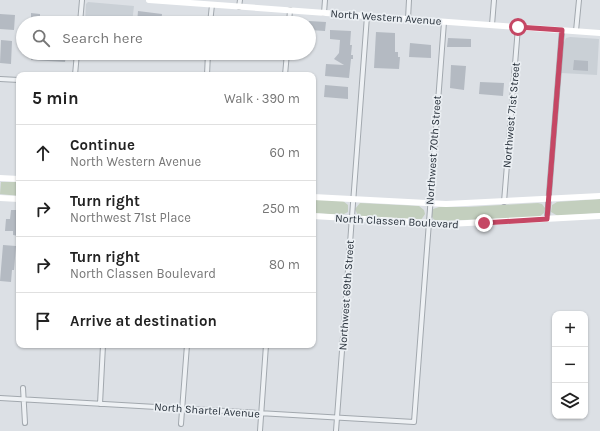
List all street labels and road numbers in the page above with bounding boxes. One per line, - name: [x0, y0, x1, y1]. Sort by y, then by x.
- street label: North Western Avenue: [330, 7, 442, 28]
- street label: Northwest 71st Street: [500, 62, 523, 168]
- street label: Northwest 70th Street: [423, 95, 444, 205]
- street label: North Classen Boulevard: [335, 212, 459, 231]
- street label: Northwest 69th Street: [336, 239, 357, 351]
- street label: North Shartel Avenue: [154, 400, 261, 421]

